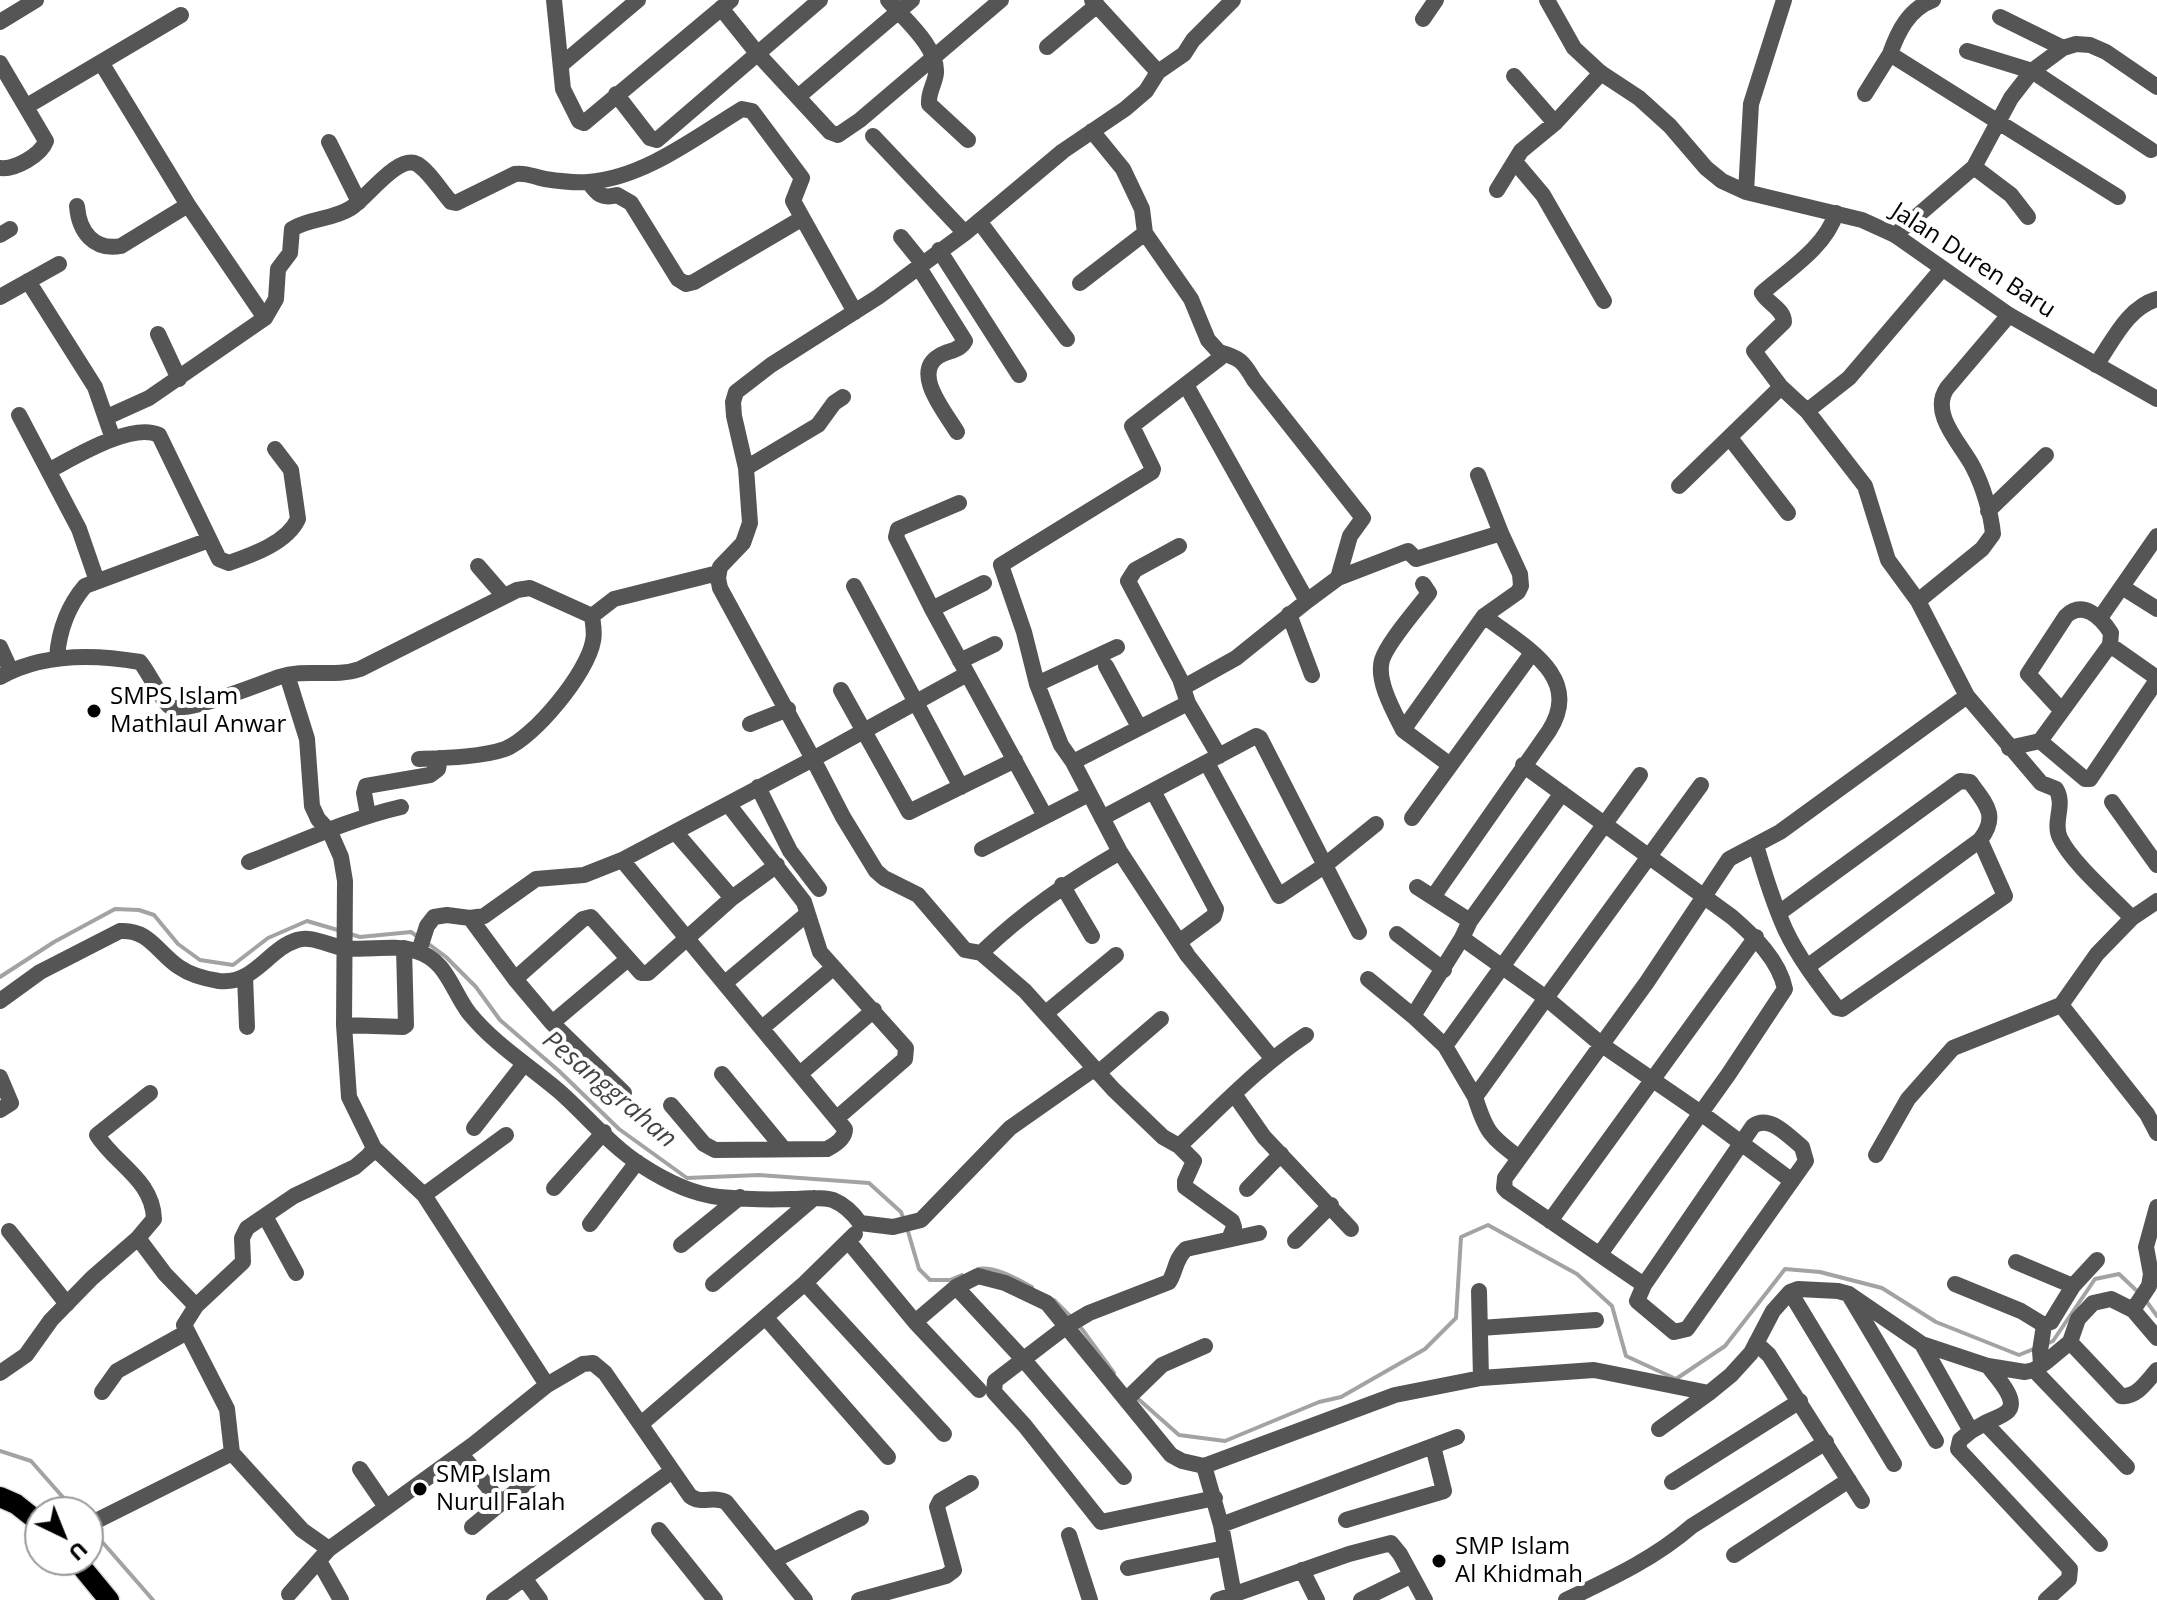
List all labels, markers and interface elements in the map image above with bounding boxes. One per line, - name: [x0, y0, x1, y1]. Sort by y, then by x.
- street label: Jalan Duren Baru: [1886, 197, 2060, 325]
- place label: SMPS Islam Mathlaul Anwar: [110, 683, 286, 739]
- marker: SMPS Islam Mathlaul Anwar: [85, 702, 103, 720]
- water label: Pesanggrahan: [536, 1025, 682, 1155]
- place label: SMP Islam Nurul Falah: [436, 1461, 565, 1517]
- marker: SMP Islam Nurul Falah: [411, 1480, 429, 1498]
- north arrow: [24, 1496, 104, 1576]
- place label: SMP Islam Al Khidmah: [1455, 1533, 1583, 1589]
- text: U: [63, 1535, 95, 1569]
- marker: SMP Islam Al Khidmah: [1430, 1552, 1448, 1570]

